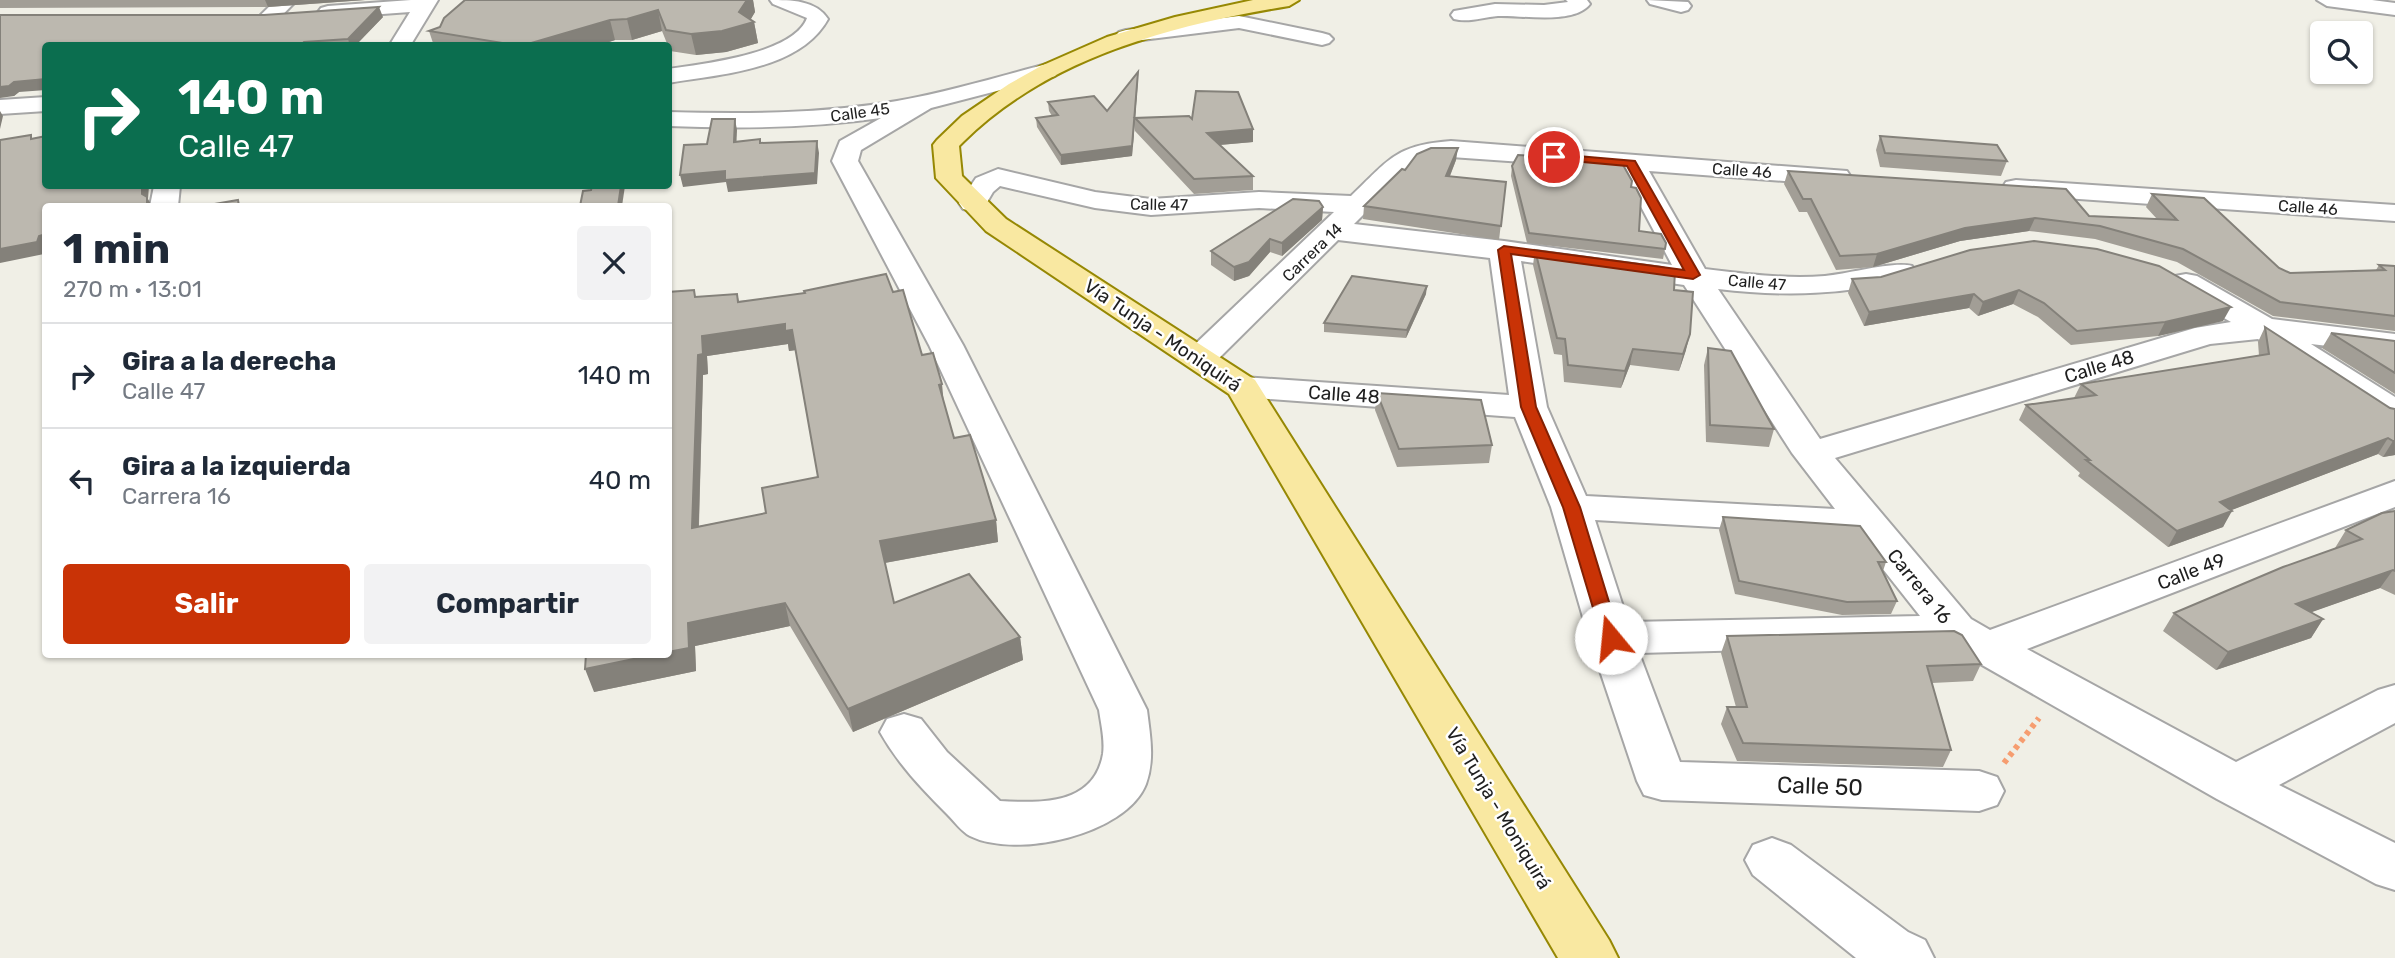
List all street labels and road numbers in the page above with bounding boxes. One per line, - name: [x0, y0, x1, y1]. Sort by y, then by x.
- street label: Calle 45: [829, 99, 891, 126]
- street label: Calle 46: [1712, 159, 1773, 182]
- street label: Calle 47: [1130, 194, 1188, 215]
- street label: Calle 46: [2278, 196, 2339, 219]
- street label: Carrera 14: [1278, 219, 1346, 286]
- street label: Calle 47: [1727, 271, 1787, 294]
- street label: Vía Tunja - Moniquirá: [1080, 274, 1246, 397]
- street label: Calle 48: [2062, 345, 2137, 388]
- street label: Calle 48: [1307, 381, 1380, 408]
- street label: Carrera 16: [1882, 544, 1957, 628]
- street label: Calle 49: [2154, 548, 2228, 595]
- street label: Vía Tunja - Moniquirá: [1441, 723, 1556, 893]
- street label: Calle 50: [1777, 771, 1863, 801]

